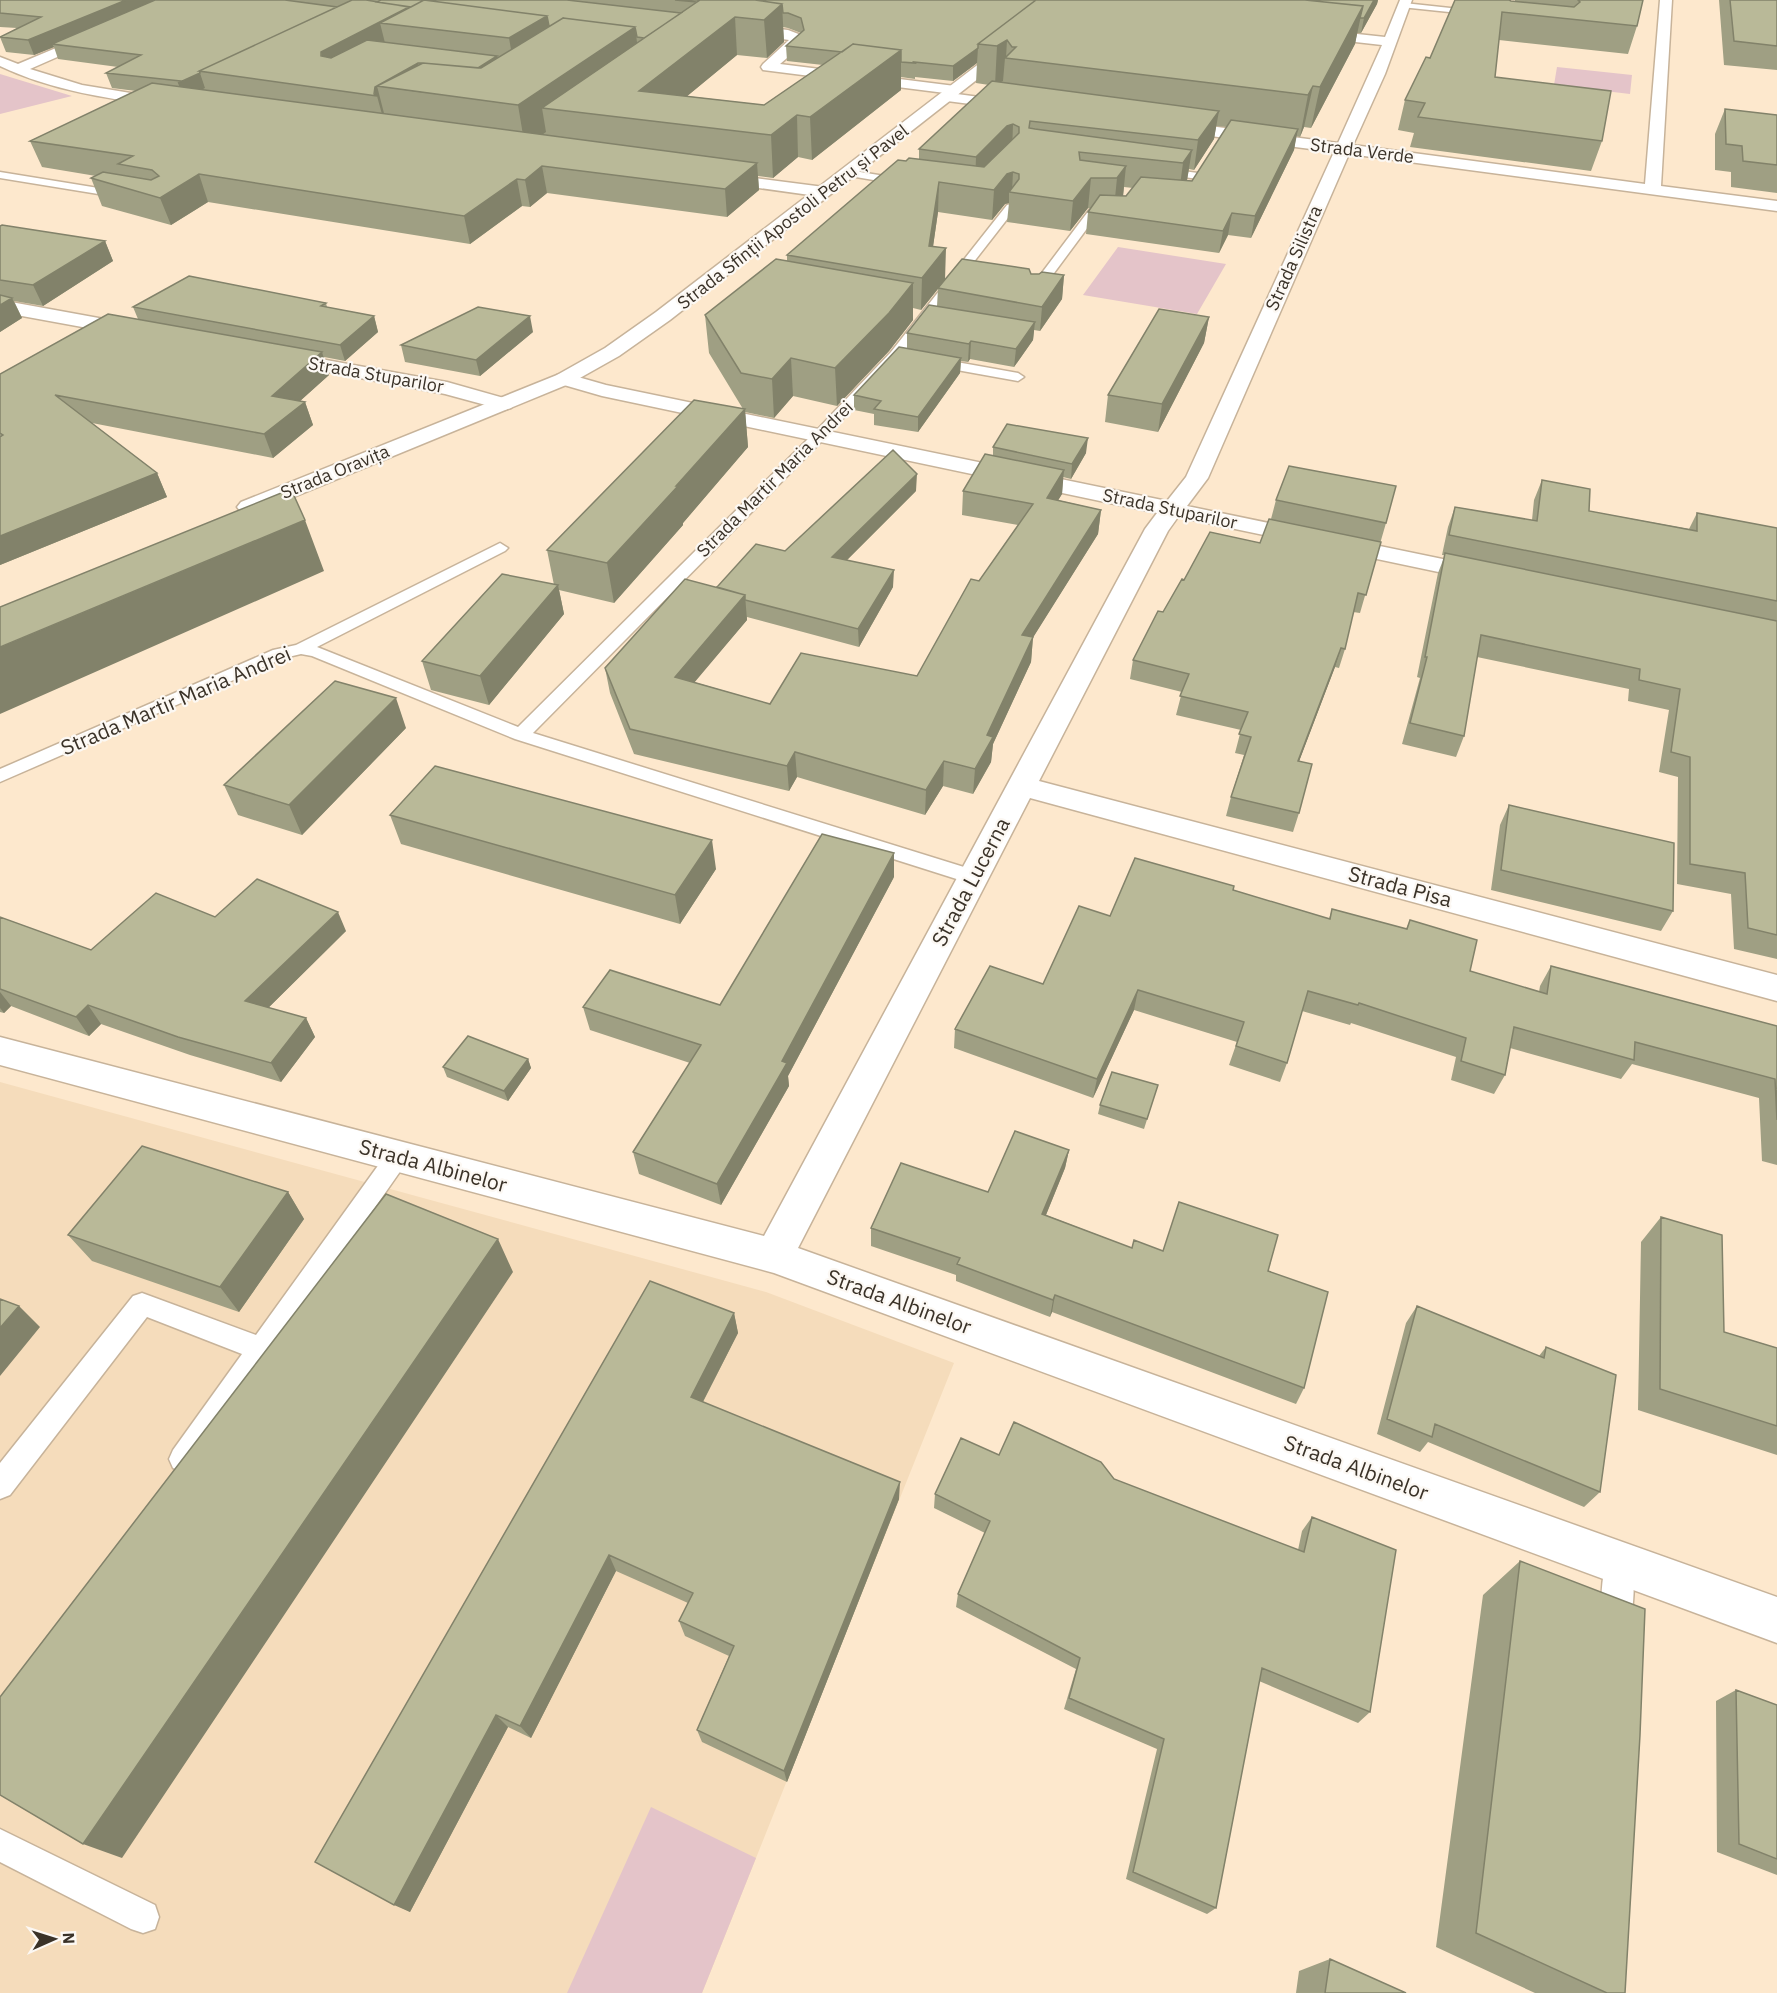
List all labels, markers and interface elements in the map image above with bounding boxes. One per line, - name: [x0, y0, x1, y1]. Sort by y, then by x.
- street label: Strada Sfinții Apostoli Petru și Pavel: [672, 119, 913, 314]
- street label: Strada Verde: [1309, 133, 1415, 168]
- street label: Strada Silistra: [1260, 201, 1327, 314]
- street label: Strada Stuparilor: [307, 351, 446, 398]
- street label: Strada Martir Maria Andrei: [692, 396, 858, 562]
- street label: Strada Oravița: [277, 439, 393, 504]
- street label: Strada Stuparilor: [1101, 483, 1240, 534]
- street label: Strada Martir Maria Andrei: [56, 639, 295, 761]
- street label: Strada Lucerna: [924, 812, 1016, 951]
- street label: Strada Pisa: [1345, 859, 1455, 913]
- street label: Strada Albinelor: [356, 1132, 511, 1198]
- street label: Strada Albinelor: [823, 1262, 976, 1340]
- street label: Strada Albinelor: [1280, 1428, 1433, 1506]
- north arrow: [24, 1909, 84, 1969]
- text: N: [59, 1932, 79, 1945]

